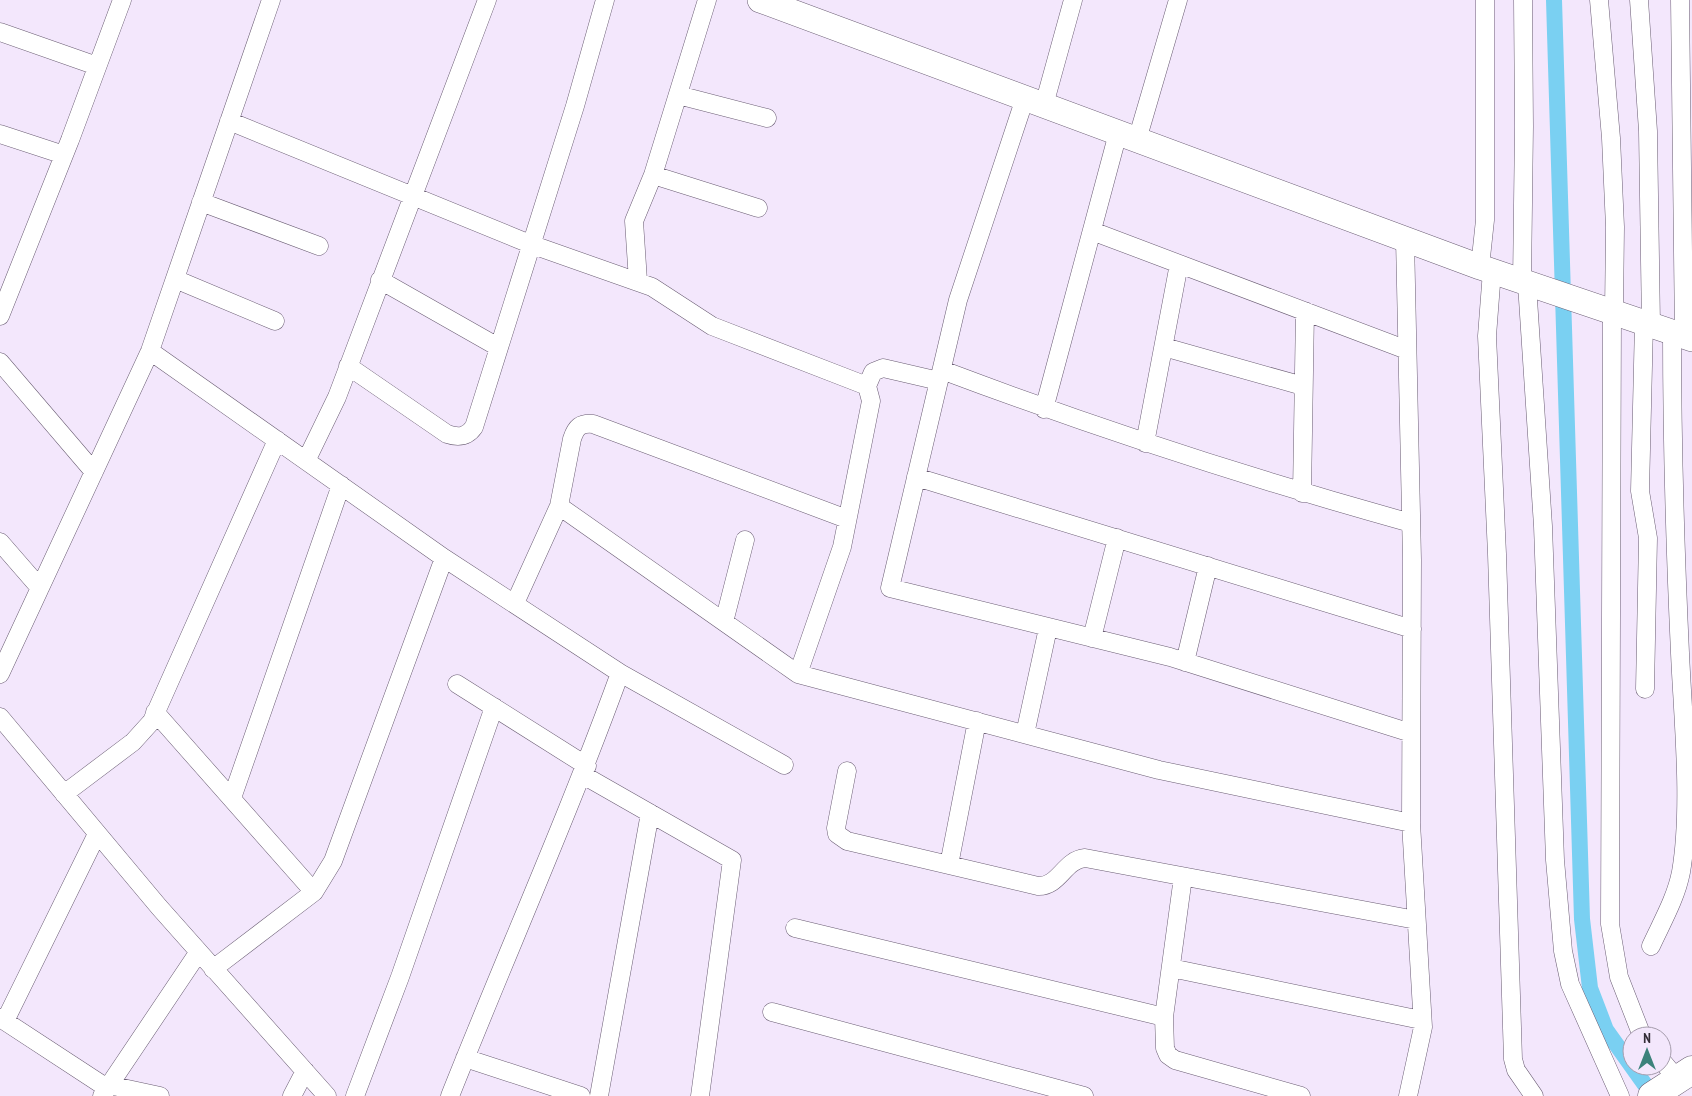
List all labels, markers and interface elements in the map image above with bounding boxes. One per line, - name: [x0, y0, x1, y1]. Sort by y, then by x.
- north arrow: [1622, 1026, 1672, 1076]
- text: N: [1643, 1029, 1651, 1047]

